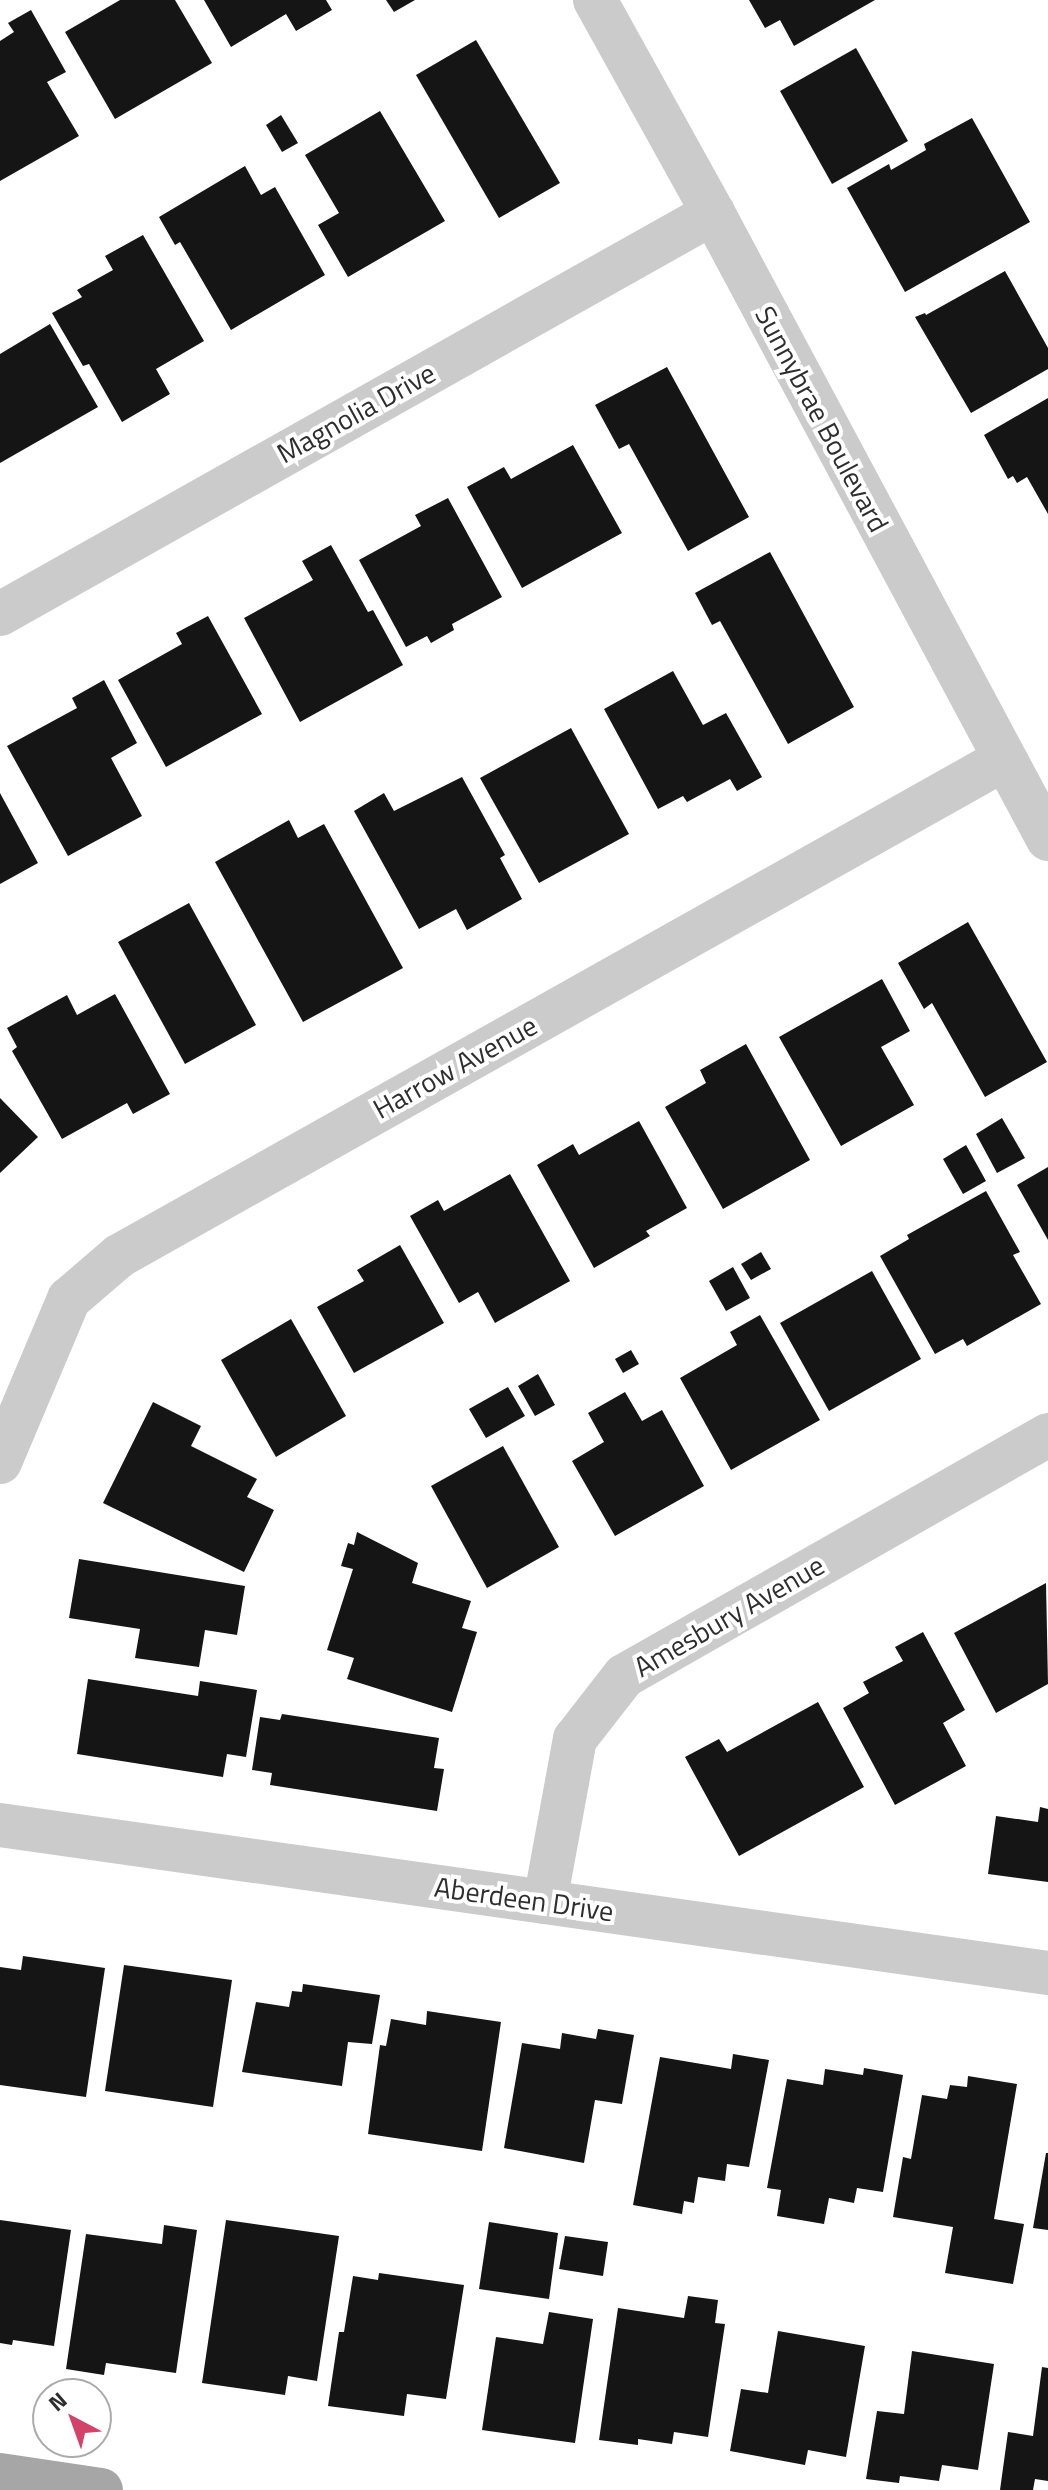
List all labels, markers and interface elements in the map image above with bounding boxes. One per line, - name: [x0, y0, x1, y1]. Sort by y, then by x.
- street label: Sunnybrae Boulevard: [748, 300, 896, 538]
- street label: Magnolia Drive: [271, 356, 441, 470]
- street label: Harrow Avenue: [367, 1008, 543, 1126]
- street label: Amesbury Avenue: [628, 1548, 830, 1684]
- street label: Aberdeen Drive: [432, 1870, 616, 1928]
- north arrow: [32, 2378, 112, 2458]
- text: N: [41, 2384, 74, 2419]

